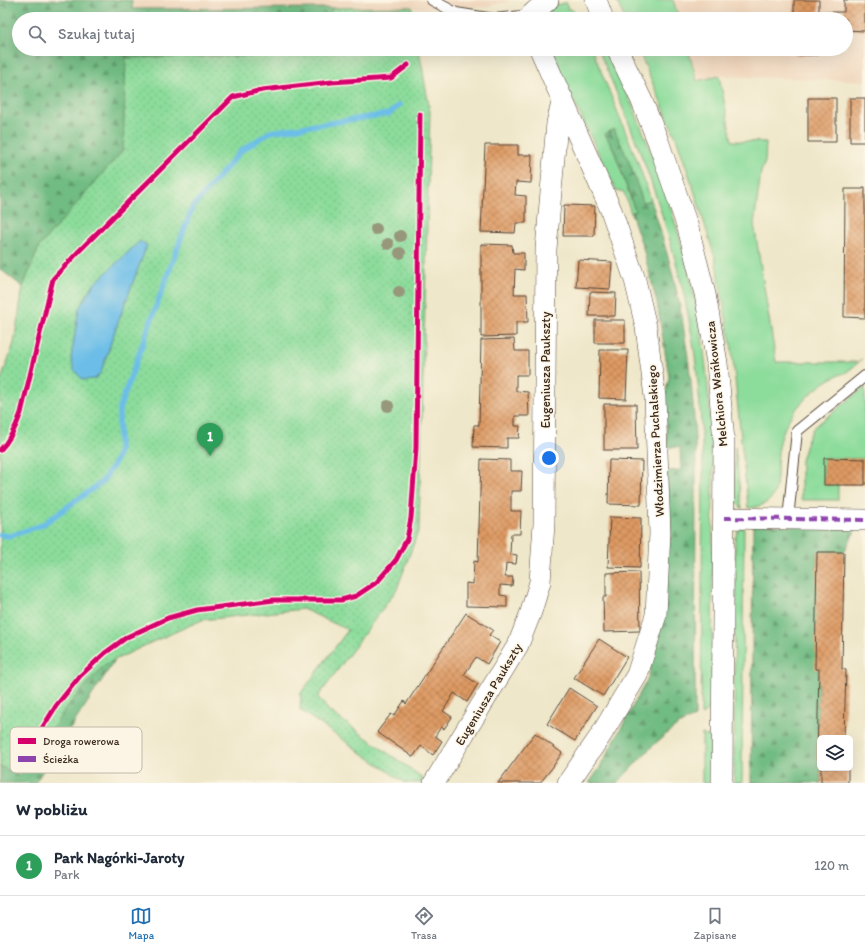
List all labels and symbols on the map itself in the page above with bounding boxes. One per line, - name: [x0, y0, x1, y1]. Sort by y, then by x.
- street label: Eugeniusza Paukszty: [538, 312, 553, 428]
- street label: Melchiora Wańkowicza: [702, 320, 731, 448]
- street label: Włodzimierza Puchalskiego: [644, 364, 667, 517]
- pin: 1: [197, 423, 223, 456]
- your location: [539, 448, 559, 468]
- street label: Eugeniusza Paukszty: [452, 640, 525, 748]
- legend: [10, 727, 142, 773]
- text: Droga rowerowa: [43, 735, 120, 748]
- text: Ścieżka: [43, 753, 79, 766]

